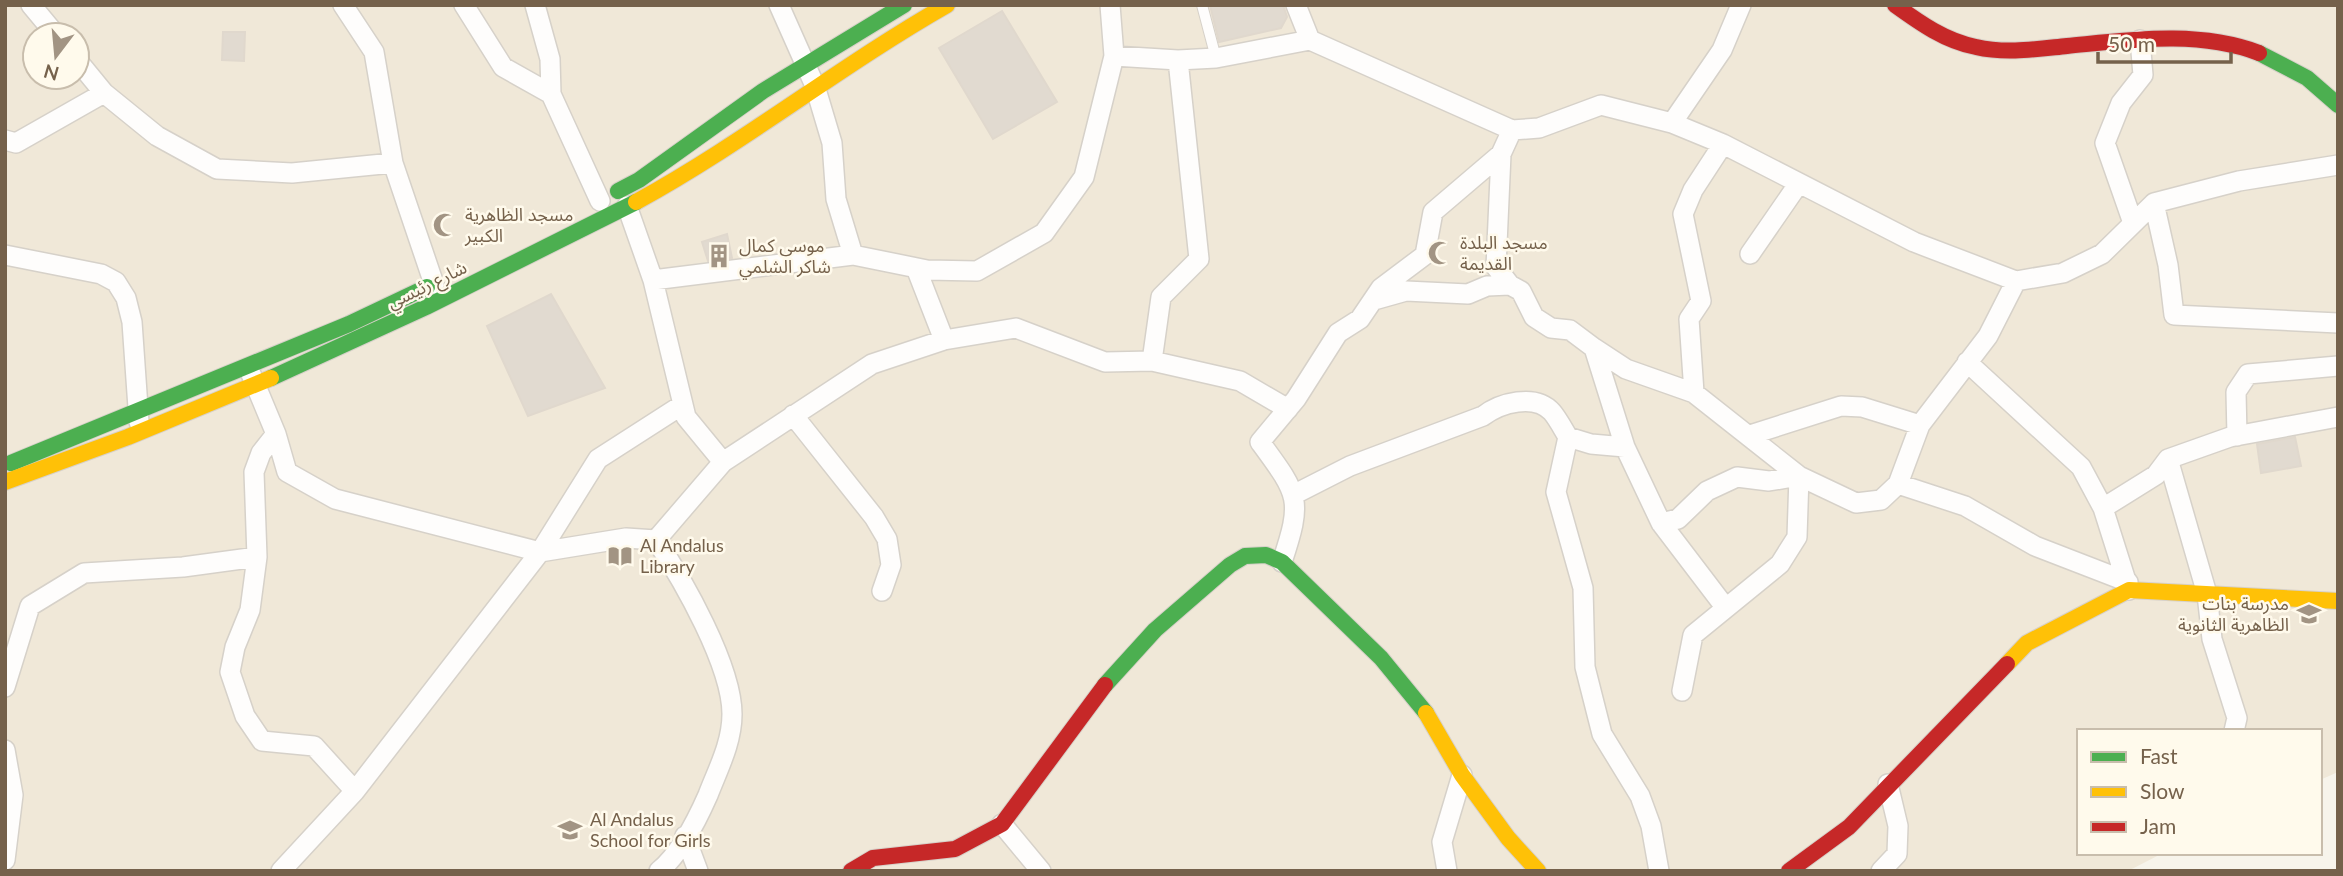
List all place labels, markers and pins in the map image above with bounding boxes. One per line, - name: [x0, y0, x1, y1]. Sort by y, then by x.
- place label: مسجد الظاهرية الكبير: [464, 203, 573, 247]
- mosque icon: مسجد الظاهرية الكبير: [431, 211, 459, 239]
- place label: مسجد البلدة القديمة: [1460, 231, 1548, 274]
- place label: موسى كمال شاكر الشلمي: [739, 234, 831, 280]
- mosque icon: مسجد البلدة القديمة: [1426, 239, 1454, 267]
- building icon: موسى كمال شاكر الشلمي: [705, 242, 733, 270]
- place label: Al Andalus Library: [640, 534, 724, 577]
- library icon: Al Andalus Library: [606, 542, 634, 570]
- place label: مدرسة بنات الظاهرية الثانوية: [2178, 592, 2289, 636]
- school or university icon: مدرسة بنات الظاهرية الثانوية: [2295, 600, 2323, 628]
- place label: Al Andalus School for Girls: [590, 808, 711, 851]
- school or university icon: Al Andalus School for Girls: [556, 816, 584, 844]

